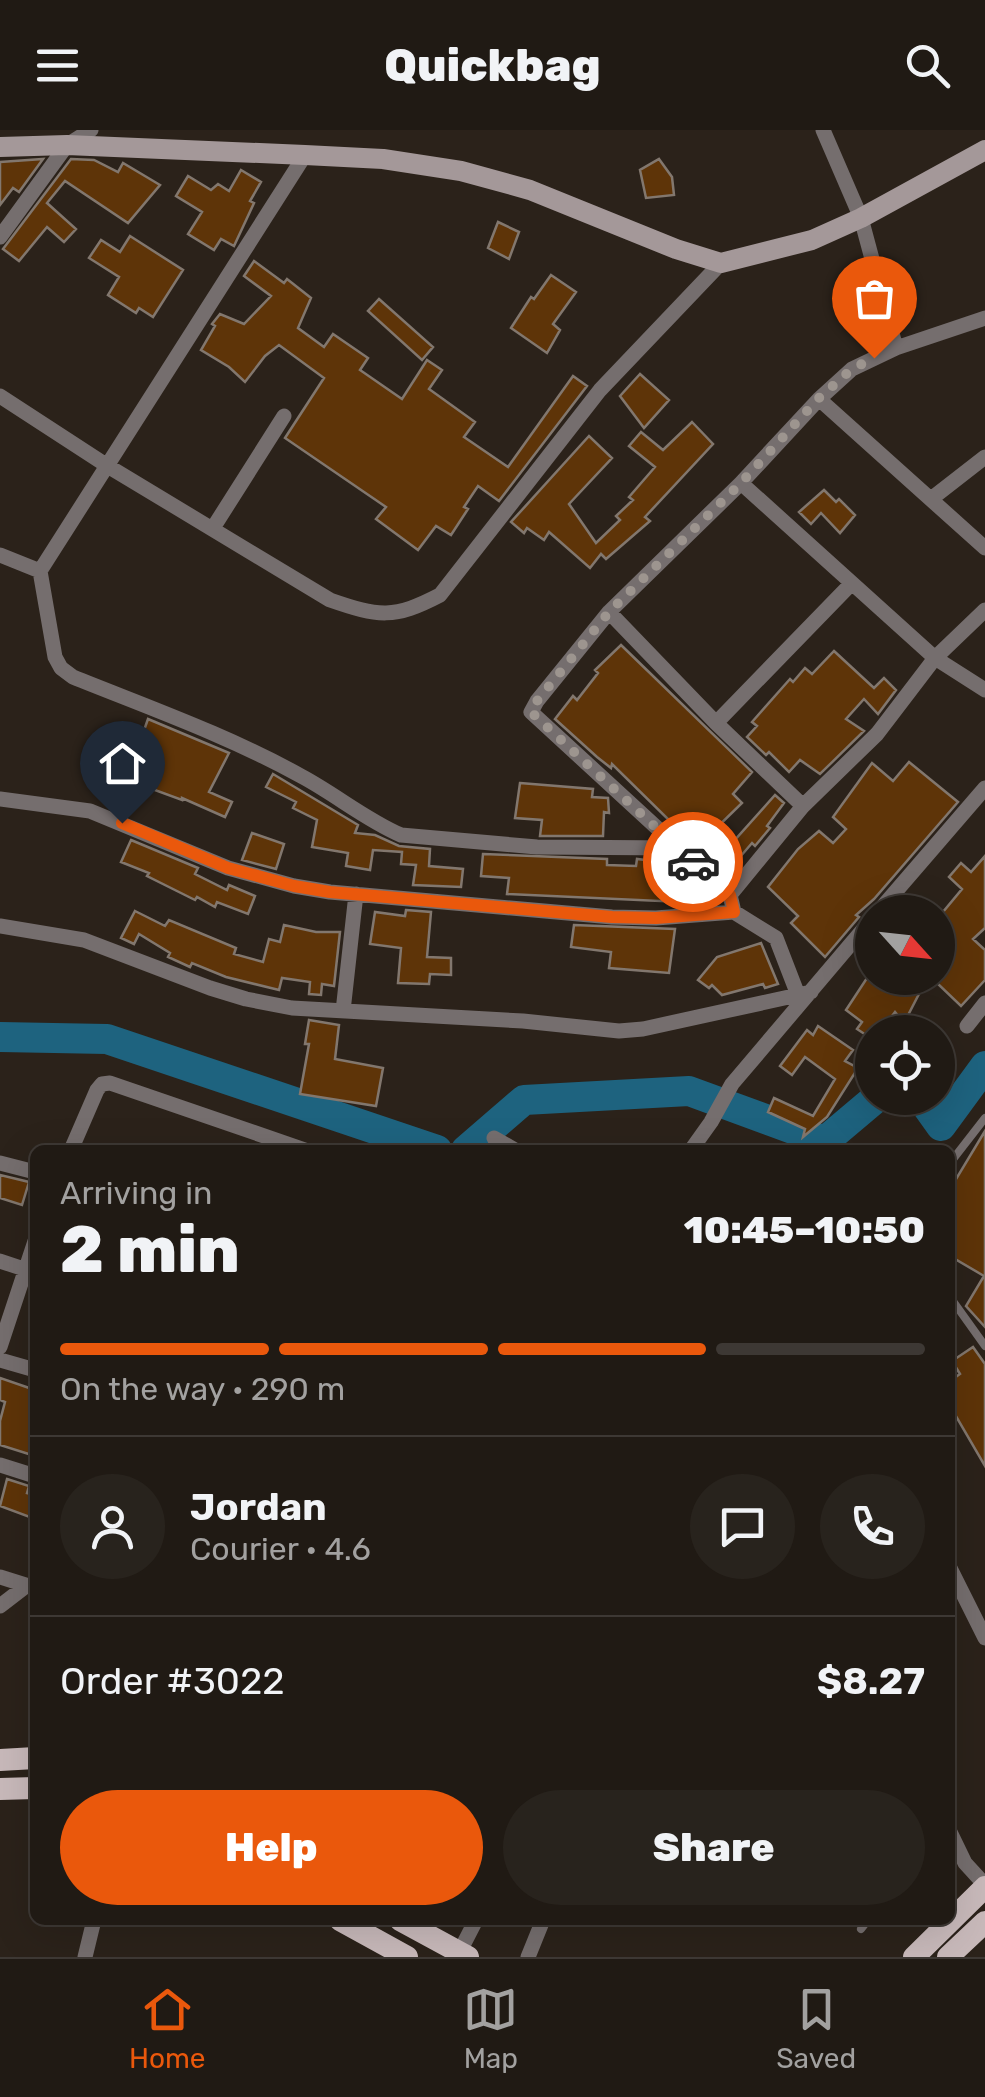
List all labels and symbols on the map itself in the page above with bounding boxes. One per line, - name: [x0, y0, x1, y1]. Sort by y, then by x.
- pin: [832, 256, 917, 359]
- pin: [80, 721, 165, 824]
- courier: [643, 812, 743, 912]
- north arrow: [855, 895, 955, 995]

